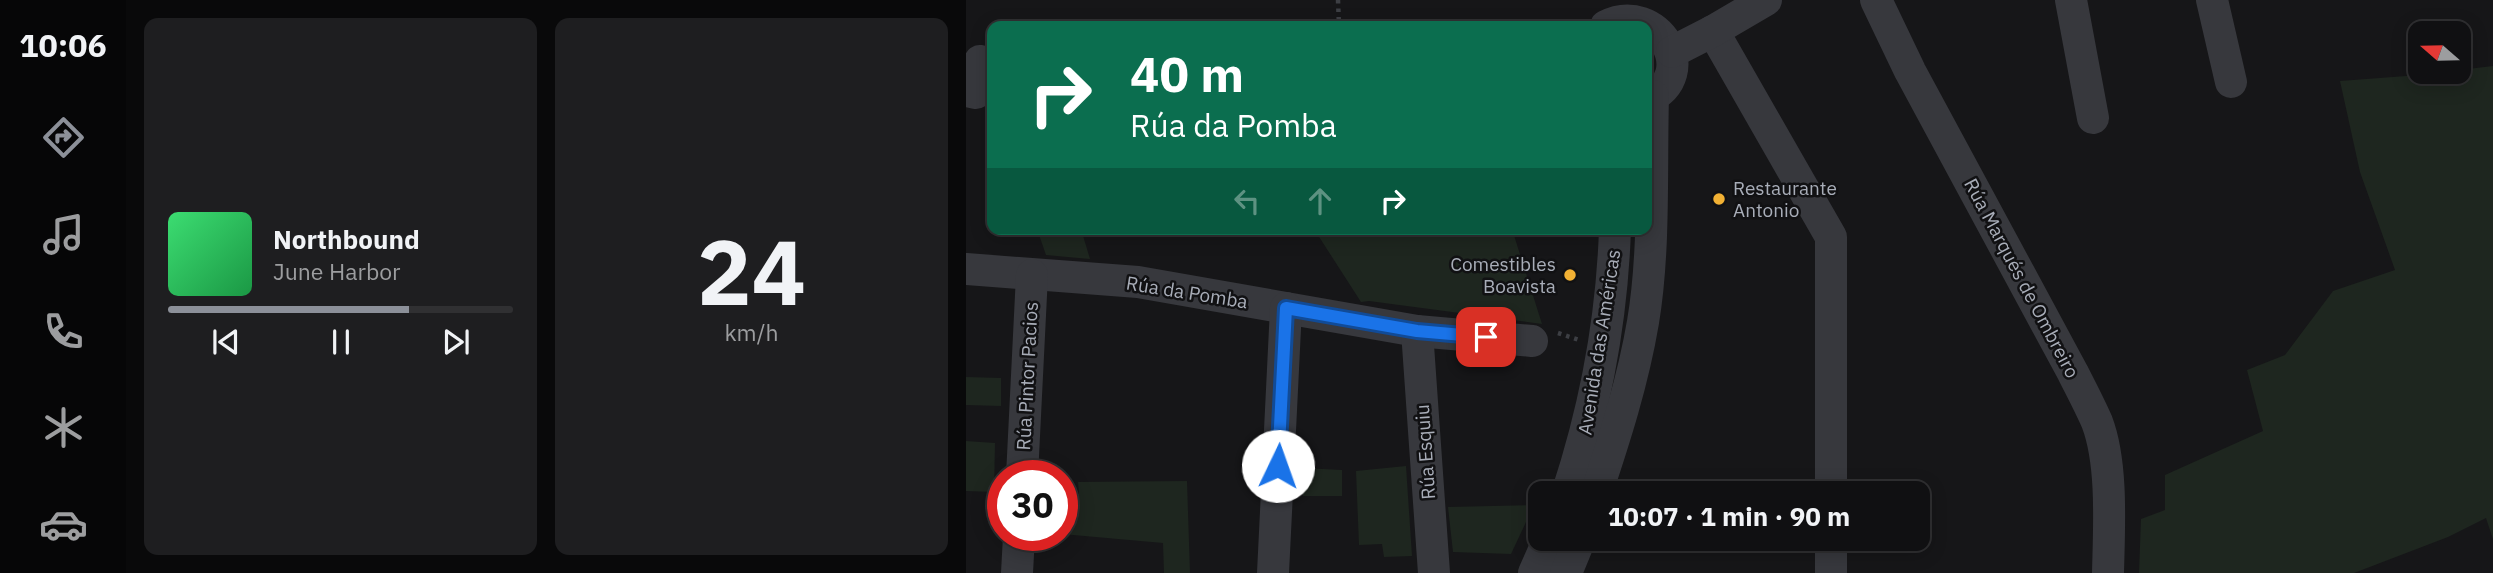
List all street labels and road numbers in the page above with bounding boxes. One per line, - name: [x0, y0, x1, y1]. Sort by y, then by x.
- street label: Rúa Marqués de Ombreiro: [1959, 174, 2085, 382]
- street label: Avenida das Américas: [1572, 248, 1626, 436]
- street label: Rúa da Pomba: [1124, 271, 1250, 313]
- street label: Rúa Pintor Pacios: [1011, 301, 1043, 451]
- street label: Rúa Esquiu: [1410, 404, 1440, 500]

